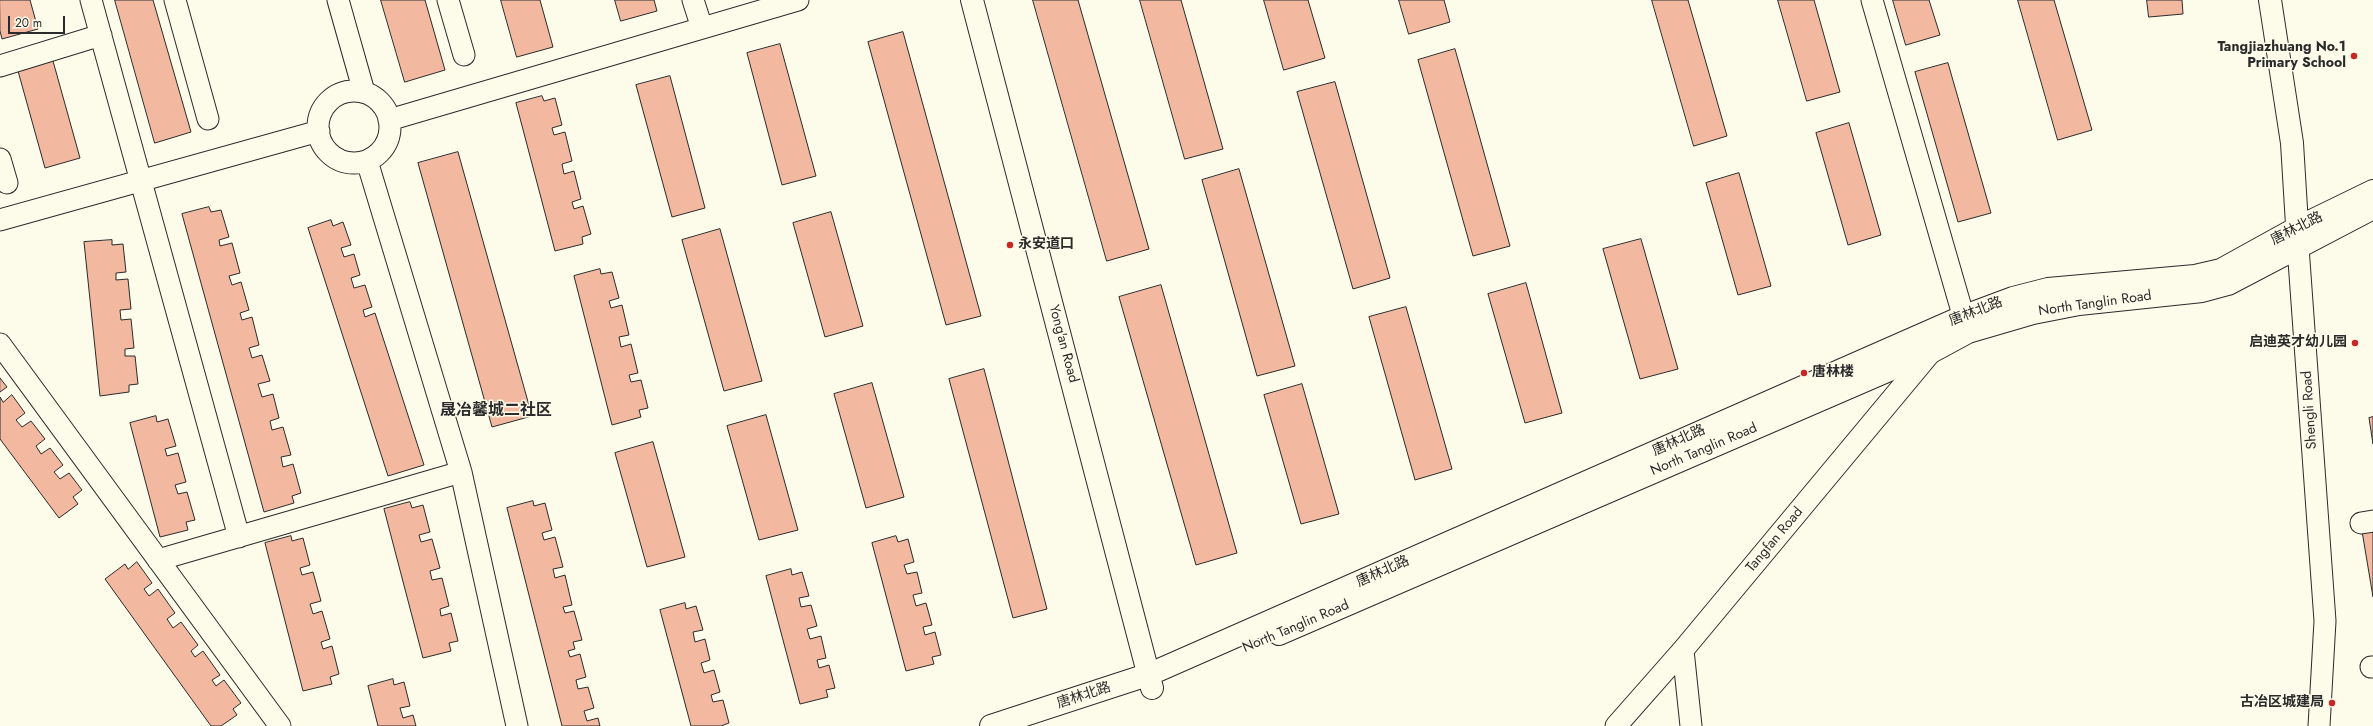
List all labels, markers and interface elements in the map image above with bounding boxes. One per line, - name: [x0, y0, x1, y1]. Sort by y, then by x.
- scale bar: [10, 8, 67, 34]
- text: 20 m: [15, 14, 42, 32]
- place label: Tangjiazhuang No.1 Primary School: [2217, 40, 2346, 72]
- marker: Tangjiazhuang No.1 Primary School: [2349, 51, 2359, 61]
- street label: 唐林北路: [2268, 209, 2326, 249]
- place label: 永安道口: [1018, 237, 1074, 253]
- marker: 永安道口: [1005, 240, 1015, 250]
- street label: North Tanglin Road: [2037, 288, 2153, 320]
- street label: 唐林北路: [1947, 294, 2005, 330]
- street label: Yong'an Road: [1045, 303, 1081, 385]
- place label: 启迪英才幼儿园: [2249, 335, 2347, 351]
- marker: 启迪英才幼儿园: [2350, 338, 2360, 348]
- place label: 唐林楼: [1812, 365, 1854, 381]
- marker: 唐林楼: [1799, 368, 1809, 378]
- street label: Shengli Road: [2299, 370, 2321, 450]
- district label: 晟冶馨城二社区: [440, 401, 552, 421]
- street label: North Tanglin Road: [1648, 420, 1760, 480]
- street label: 唐林北路: [1650, 422, 1708, 460]
- street label: Tangfan Road: [1743, 504, 1807, 576]
- street label: 唐林北路: [1354, 553, 1412, 591]
- street label: North Tanglin Road: [1240, 597, 1352, 657]
- street label: 唐林北路: [1055, 679, 1113, 713]
- place label: 古冶区城建局: [2240, 695, 2324, 711]
- marker: 古冶区城建局: [2327, 698, 2337, 708]

